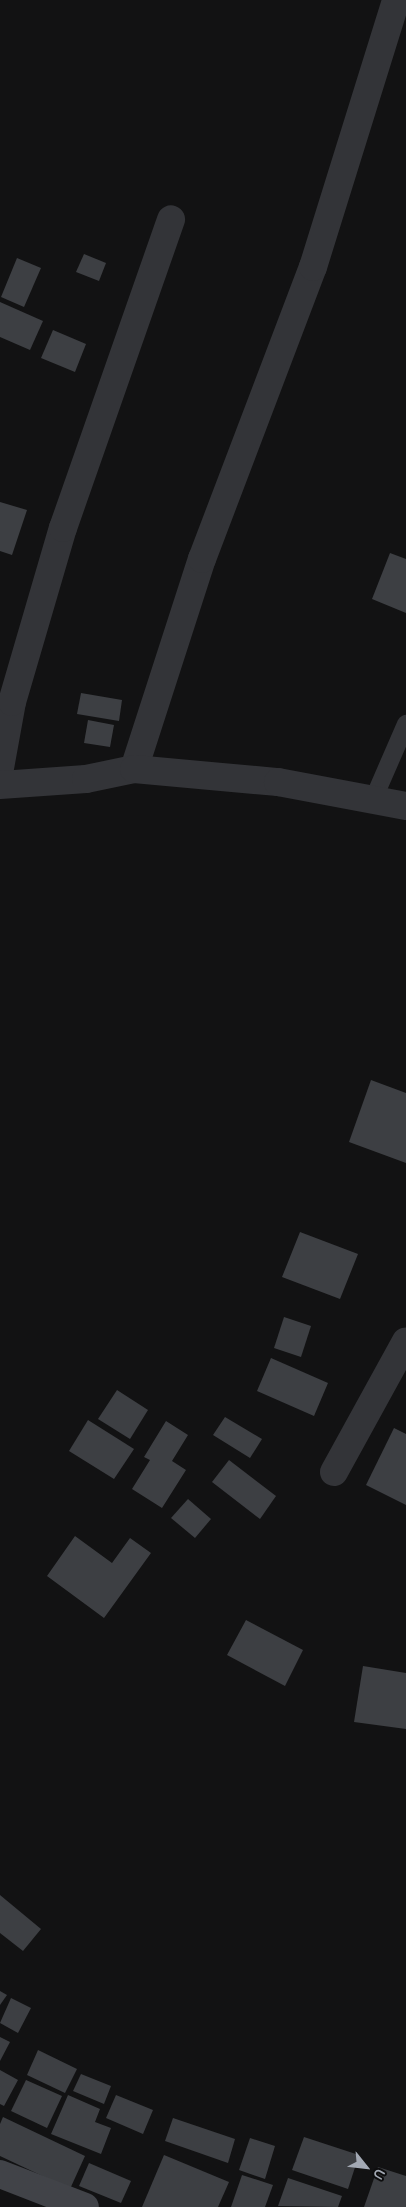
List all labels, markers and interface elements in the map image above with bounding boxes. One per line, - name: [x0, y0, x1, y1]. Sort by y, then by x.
- north arrow: [341, 2142, 391, 2192]
- text: U: [369, 2166, 389, 2183]

